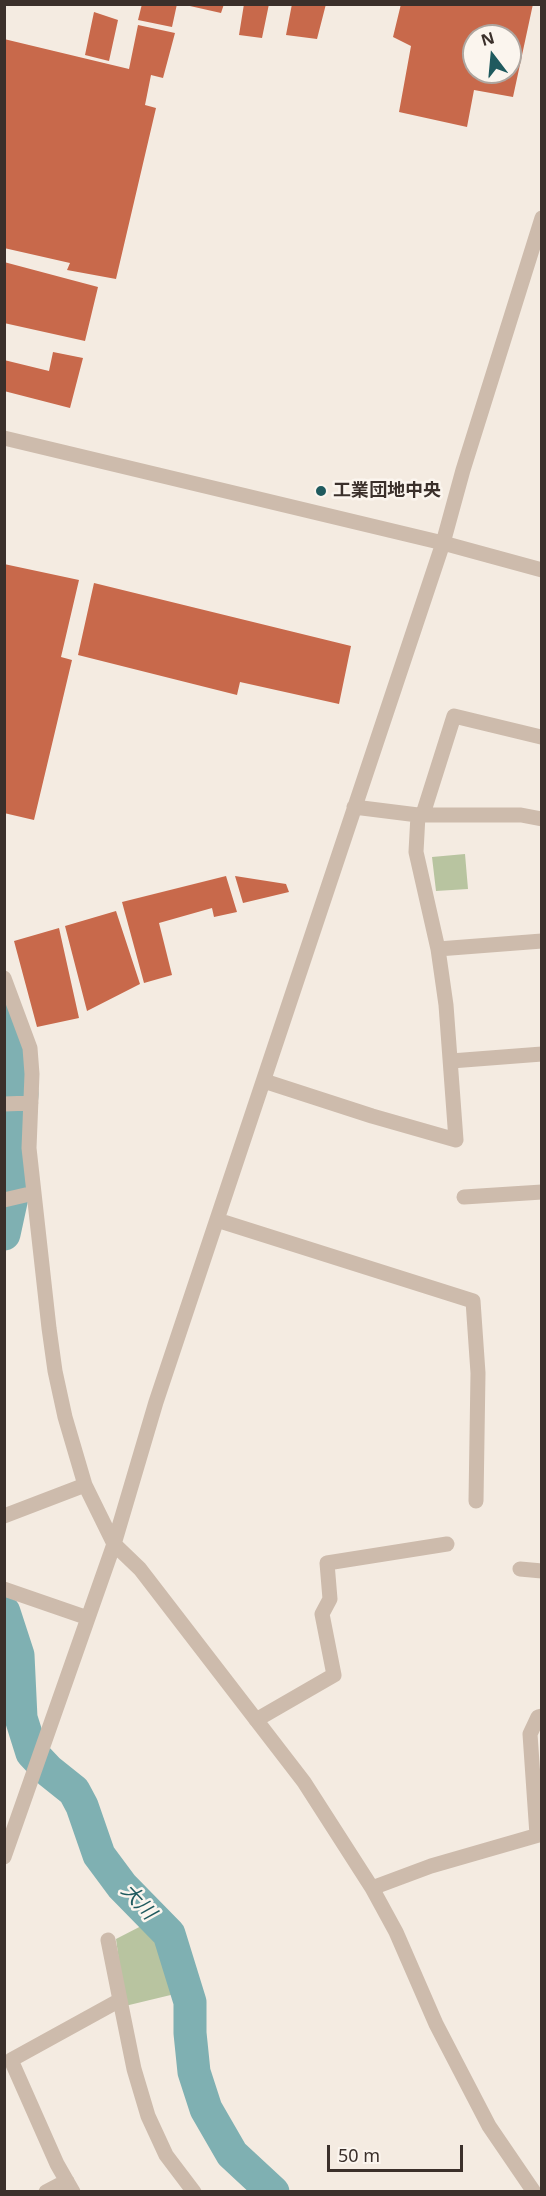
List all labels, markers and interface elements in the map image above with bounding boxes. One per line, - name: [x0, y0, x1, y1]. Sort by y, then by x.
- north arrow: [462, 24, 522, 84]
- text: N: [478, 26, 497, 51]
- place label: 工業団地中央: [333, 480, 441, 502]
- marker: 工業団地中央: [314, 484, 328, 498]
- water label: 大川: [116, 1879, 160, 1925]
- scale bar: [330, 2133, 466, 2171]
- text: 50 m: [338, 2143, 380, 2167]

